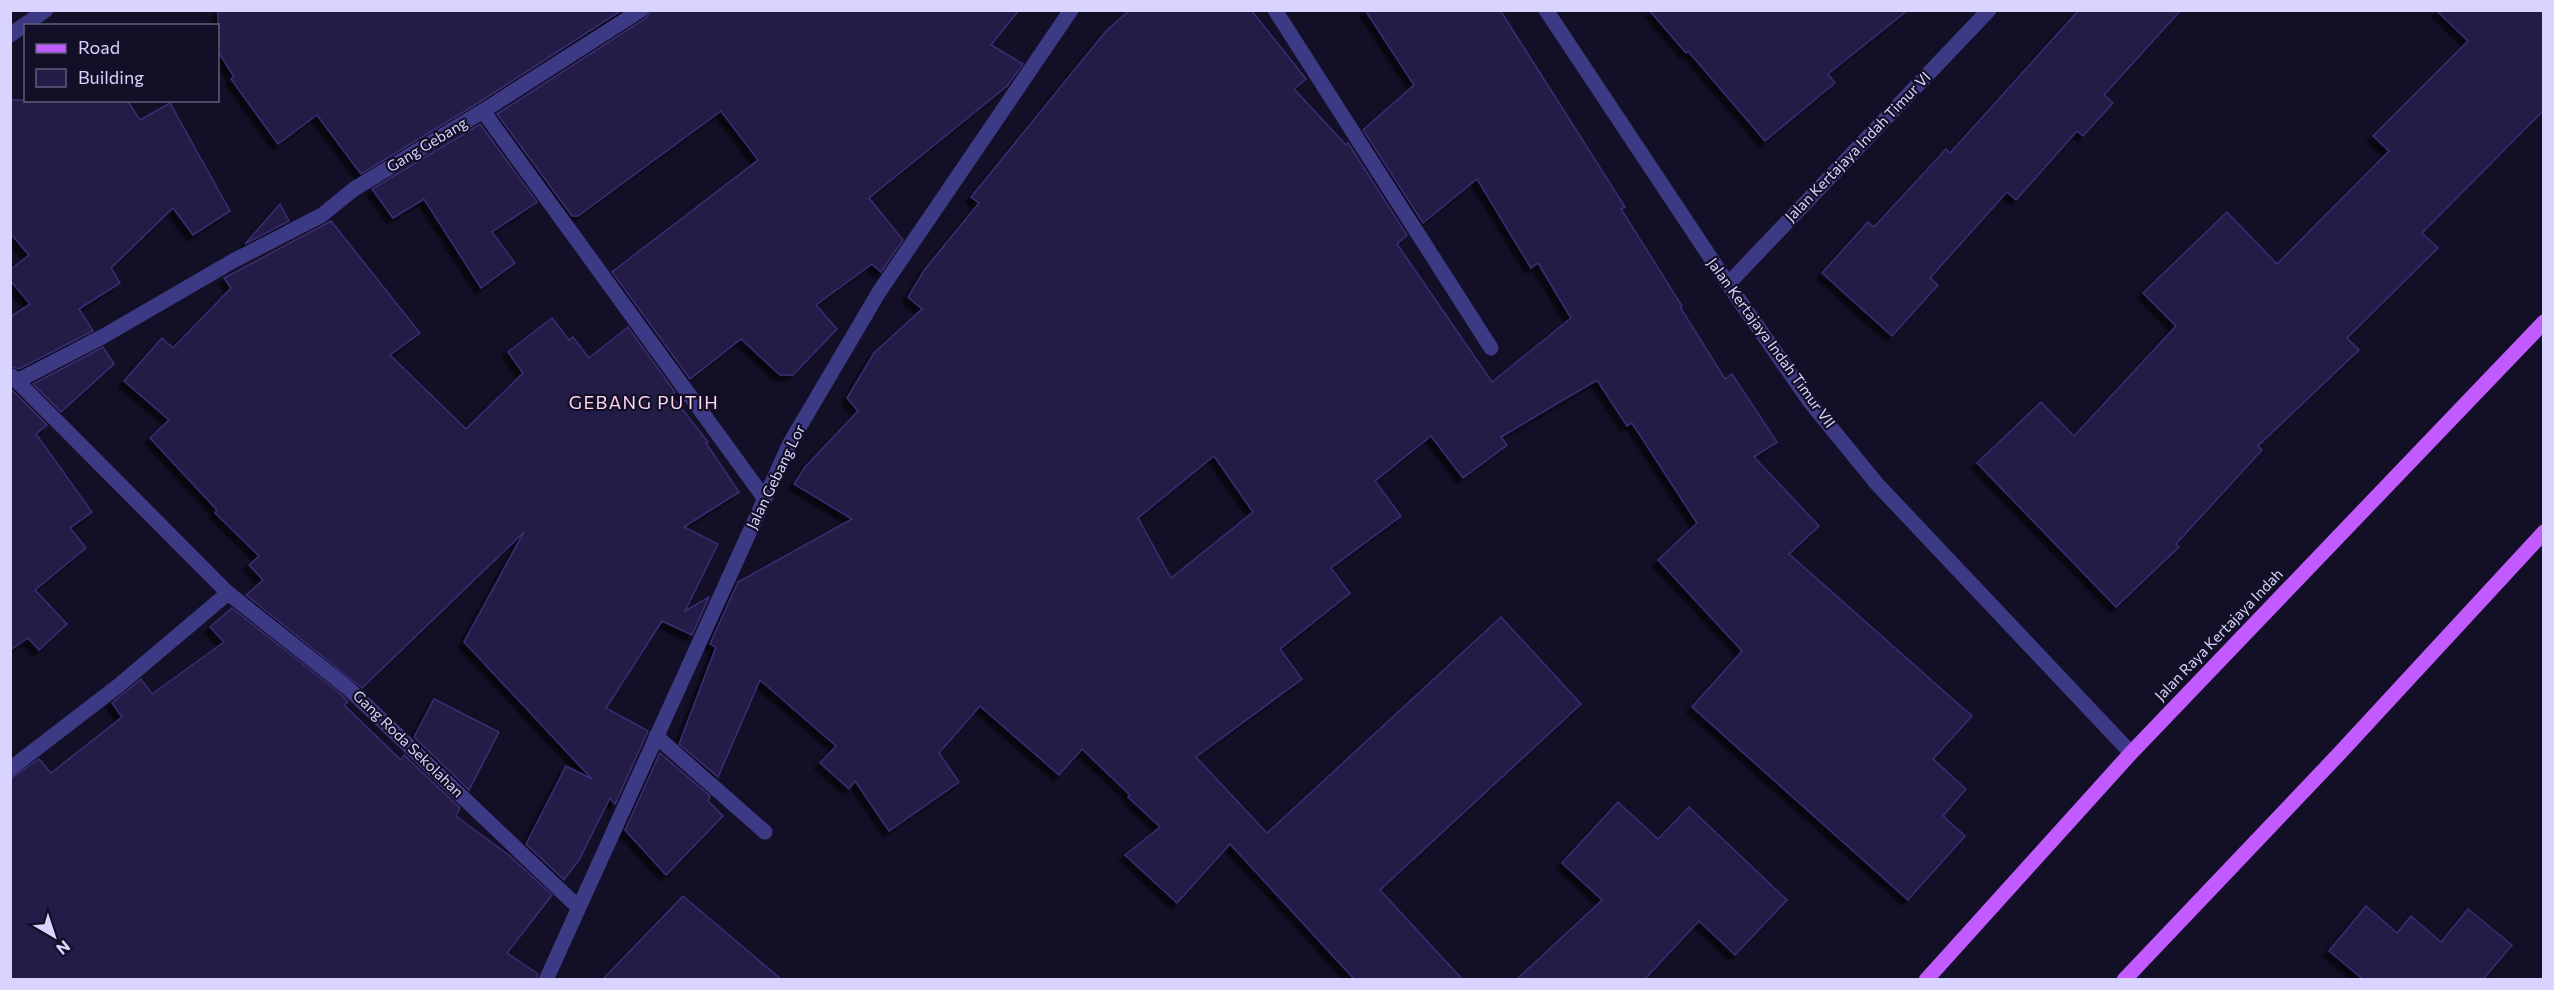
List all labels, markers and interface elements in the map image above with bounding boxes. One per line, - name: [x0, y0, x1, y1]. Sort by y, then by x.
- legend: [24, 24, 219, 102]
- text: Road: [78, 36, 120, 58]
- text: Building: [78, 66, 144, 88]
- street label: Jalan Kertajaya Indah Timur VI: [1781, 68, 1934, 225]
- street label: Gang Gebang: [383, 113, 470, 175]
- street label: Jalan Kertajaya Indah Timur VII: [1704, 254, 1840, 431]
- district label: GEBANG PUTIH: [569, 391, 719, 413]
- street label: Jalan Gebang Lor: [742, 421, 808, 532]
- street label: Jalan Raya Kertajaya Indah: [2151, 565, 2286, 704]
- street label: Gang Roda Sekolahan: [350, 686, 468, 801]
- north arrow: [24, 906, 84, 966]
- text: N: [53, 937, 74, 959]

